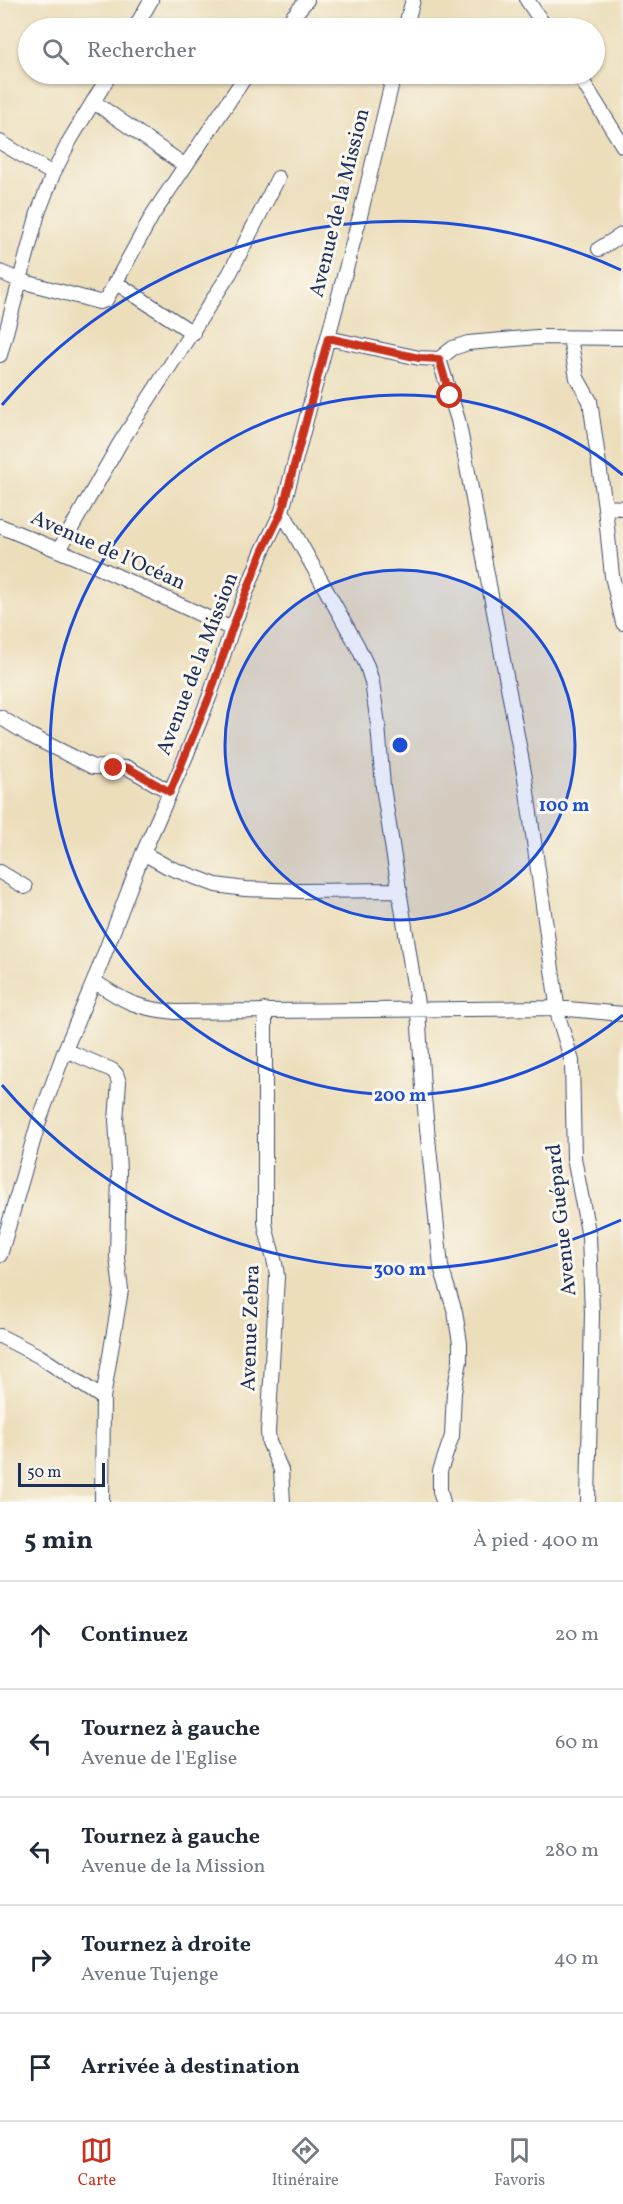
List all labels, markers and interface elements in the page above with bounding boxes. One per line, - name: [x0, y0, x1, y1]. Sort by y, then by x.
- search box: [18, 18, 605, 84]
- icon: search: [39, 35, 72, 68]
- text: Rechercher: [87, 36, 196, 67]
- street label: Avenue de la Mission: [302, 106, 378, 300]
- route start: [436, 382, 462, 408]
- street label: Avenue de l'Océan: [26, 504, 190, 598]
- street label: Avenue de la Mission: [150, 568, 246, 760]
- centre of rings: [390, 735, 410, 755]
- route end: [100, 754, 126, 780]
- text: 100 m: [539, 794, 589, 819]
- text: 200 m: [374, 1084, 426, 1109]
- street label: Avenue Guépard: [540, 1142, 584, 1298]
- text: 300 m: [374, 1258, 426, 1283]
- street label: Avenue Zebra: [234, 1264, 268, 1392]
- scale bar: [18, 1460, 105, 1488]
- text: 50 m: [27, 1462, 61, 1484]
- text: 5 min: [24, 1523, 93, 1559]
- text: À pied · 400 m: [473, 1527, 599, 1555]
- icon: ahead: [24, 1619, 57, 1652]
- text: Continuez: [81, 1620, 188, 1651]
- text: 20 m: [555, 1621, 599, 1649]
- text: Tournez à gauche: [81, 1714, 260, 1745]
- icon: left: [24, 1727, 57, 1760]
- text: 60 m: [555, 1729, 599, 1757]
- text: Avenue de l'Eglise: [81, 1745, 237, 1773]
- text: Tournez à gauche: [81, 1822, 260, 1853]
- icon: left: [24, 1835, 57, 1868]
- text: 280 m: [544, 1837, 599, 1865]
- text: Avenue de la Mission: [81, 1853, 265, 1881]
- text: Tournez à droite: [81, 1930, 251, 1961]
- icon: right: [24, 1943, 57, 1976]
- text: 40 m: [554, 1945, 599, 1973]
- text: Avenue Tujenge: [81, 1961, 219, 1989]
- icon: arrive: [24, 2051, 57, 2084]
- text: Arrivée à destination: [81, 2052, 300, 2083]
- tab: Carte: [78, 2134, 116, 2192]
- tab: Itinéraire: [272, 2134, 339, 2192]
- tab: Favoris: [494, 2134, 545, 2192]

